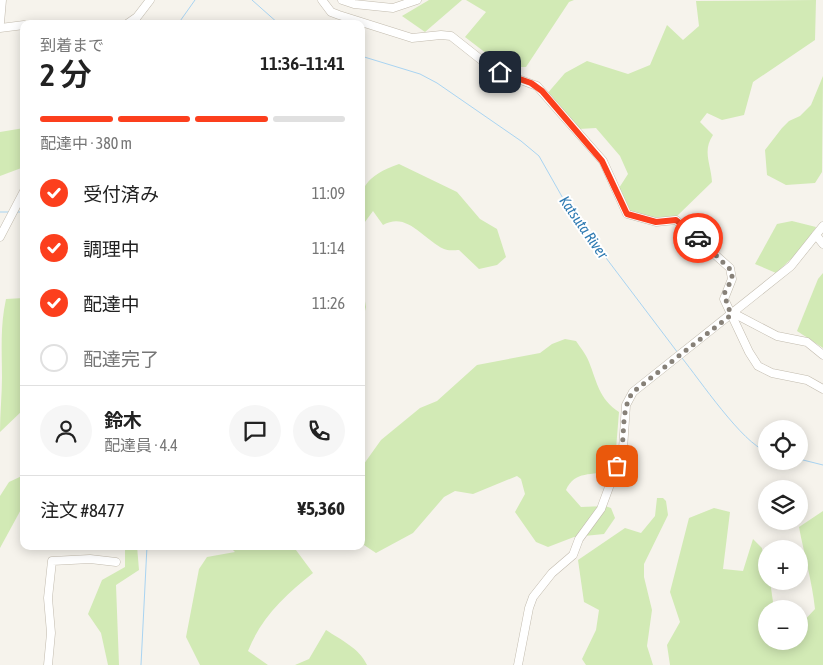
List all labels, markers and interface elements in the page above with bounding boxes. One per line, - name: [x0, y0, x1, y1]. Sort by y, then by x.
- text: 到着まで: [40, 36, 104, 54]
- pin: [479, 51, 521, 93]
- text: 11:36–11:41: [260, 52, 345, 74]
- text: 2 分: [40, 56, 91, 93]
- icon: home: [486, 58, 514, 86]
- text: 配達中 · 380 m: [40, 134, 132, 152]
- icon: check: [40, 179, 68, 207]
- text: 受付済み: [83, 183, 159, 205]
- text: 11:09: [312, 184, 345, 202]
- water label: Katsuta River: [556, 193, 612, 262]
- courier: [673, 213, 723, 263]
- icon: car: [684, 224, 712, 252]
- icon: check: [40, 234, 68, 262]
- text: 調理中: [83, 238, 140, 260]
- text: 11:14: [312, 239, 345, 257]
- icon: check: [40, 289, 68, 317]
- text: 配達中: [83, 293, 140, 315]
- text: 11:26: [312, 294, 345, 312]
- text: 配達完了: [83, 348, 159, 370]
- button: person: [40, 405, 92, 457]
- button: chat: [229, 405, 281, 457]
- button: phone: [293, 405, 345, 457]
- text: 鈴木: [104, 409, 142, 431]
- map controls: [758, 420, 808, 650]
- button: locate: [758, 420, 808, 470]
- text: 配達員 · 4.4: [104, 436, 178, 454]
- pin: [596, 445, 638, 487]
- icon: bag: [603, 452, 631, 480]
- button: layers: [758, 480, 808, 530]
- text: ¥5,360: [297, 497, 345, 519]
- text: 注文 #8477: [40, 499, 125, 521]
- button: +: [758, 540, 808, 590]
- button: −: [758, 600, 808, 650]

